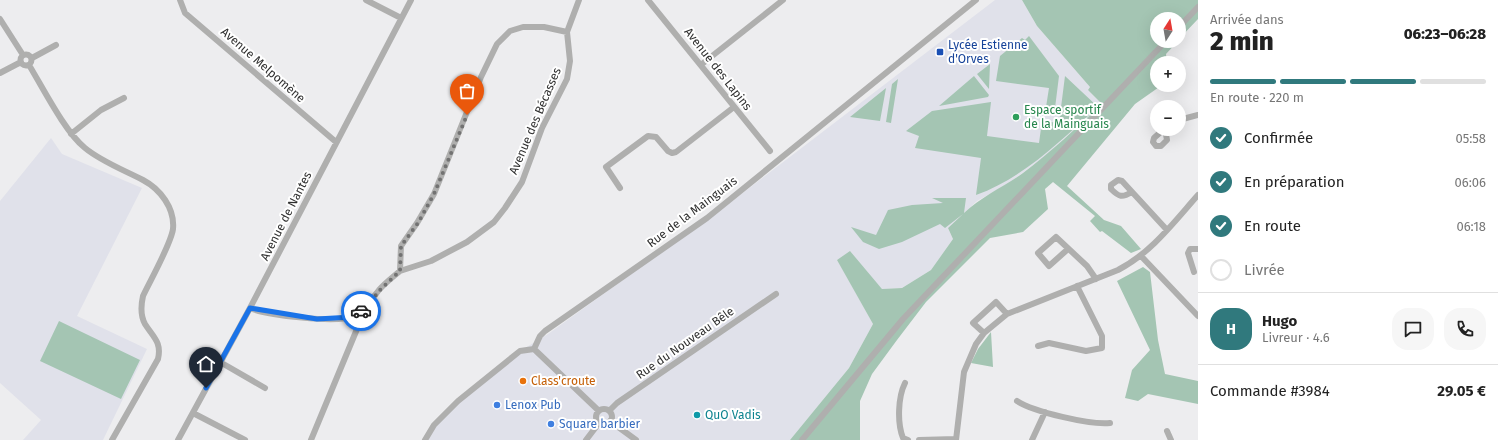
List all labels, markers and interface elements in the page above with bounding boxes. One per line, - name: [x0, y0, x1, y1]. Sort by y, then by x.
- north arrow: [1150, 12, 1186, 48]
- map controls: [1150, 12, 1186, 136]
- text: Arrivée dans: [1210, 12, 1284, 27]
- street label: Avenue Melpomène: [218, 25, 308, 105]
- street label: Avenue des Lapins: [681, 25, 755, 113]
- text: 06:23–06:28: [1404, 25, 1486, 43]
- text: 2 min: [1210, 26, 1274, 57]
- place label: Lycée Estienne d'Orves: [948, 38, 1028, 66]
- marker: Lycée Estienne d'Orves: [935, 47, 945, 57]
- button: +: [1150, 56, 1186, 92]
- street label: Avenue des Bécasses: [506, 65, 564, 176]
- pin: [450, 74, 484, 115]
- icon: bag: [456, 80, 478, 102]
- text: En route · 220 m: [1210, 90, 1304, 105]
- button: −: [1150, 100, 1186, 136]
- place label: Espace sportif de la Mainguais: [1024, 103, 1109, 131]
- marker: Espace sportif de la Mainguais: [1011, 112, 1021, 122]
- icon: check: [1210, 127, 1232, 149]
- text: Confirmée: [1244, 129, 1313, 147]
- text: 05:58: [1455, 131, 1486, 146]
- street label: Avenue de Nantes: [258, 169, 315, 263]
- icon: check: [1210, 171, 1232, 193]
- street label: Rue de la Mainguais: [644, 173, 740, 250]
- text: En préparation: [1244, 173, 1345, 191]
- text: 06:06: [1455, 175, 1486, 190]
- icon: check: [1210, 215, 1232, 237]
- text: En route: [1244, 217, 1301, 235]
- text: 06:18: [1456, 219, 1486, 234]
- text: Livrée: [1244, 261, 1285, 279]
- courier: [341, 291, 381, 331]
- icon: car: [350, 300, 372, 322]
- street label: Rue du Nouveau Bêle: [633, 304, 737, 382]
- button: chat: [1392, 308, 1434, 350]
- button: phone: [1444, 308, 1486, 350]
- text: Hugo: [1262, 312, 1297, 330]
- text: H: [1226, 320, 1236, 338]
- text: Livreur · 4.6: [1262, 330, 1330, 345]
- pin: [189, 347, 223, 388]
- icon: home: [195, 353, 217, 375]
- place label: Class'croute: [531, 374, 596, 388]
- marker: Class'croute: [518, 376, 528, 386]
- text: Commande #3984: [1210, 382, 1330, 400]
- text: 29.05 €: [1437, 382, 1486, 400]
- place label: Lenox Pub: [505, 398, 561, 412]
- marker: Lenox Pub: [492, 400, 502, 410]
- place label: QuO Vadis: [705, 408, 761, 422]
- marker: QuO Vadis: [692, 410, 702, 420]
- place label: Square barbier: [559, 417, 640, 431]
- marker: Square barbier: [546, 419, 556, 429]

